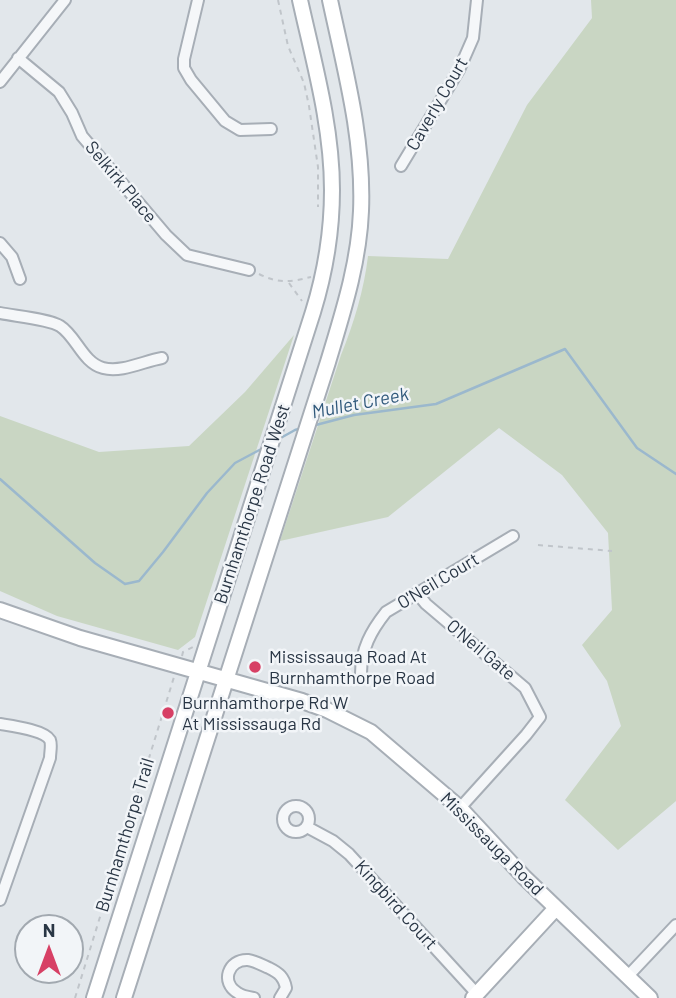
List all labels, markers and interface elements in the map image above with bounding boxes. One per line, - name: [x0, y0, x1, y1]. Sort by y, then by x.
- street label: Caverly Court: [402, 54, 472, 154]
- street label: Selkirk Place: [81, 137, 161, 227]
- water label: Mullet Creek: [310, 382, 410, 424]
- street label: Burnhamthorpe Road West: [209, 401, 295, 607]
- street label: O'Neil Court: [393, 548, 483, 614]
- street label: O'Neil Gate: [442, 615, 520, 685]
- place label: Mississauga Road At Burnhamthorpe Road: [269, 646, 435, 688]
- marker: Mississauga Road At Burnhamthorpe Road: [247, 659, 263, 675]
- place label: Burnhamthorpe Rd W At Mississauga Rd: [182, 692, 348, 734]
- marker: Burnhamthorpe Rd W At Mississauga Rd: [160, 705, 176, 721]
- street label: Burnhamthorpe Trail: [91, 755, 159, 915]
- street label: Mississauga Road: [436, 788, 548, 900]
- street label: Kingbird Court: [350, 856, 442, 954]
- north arrow: [14, 914, 84, 984]
- text: N: [43, 918, 55, 941]

